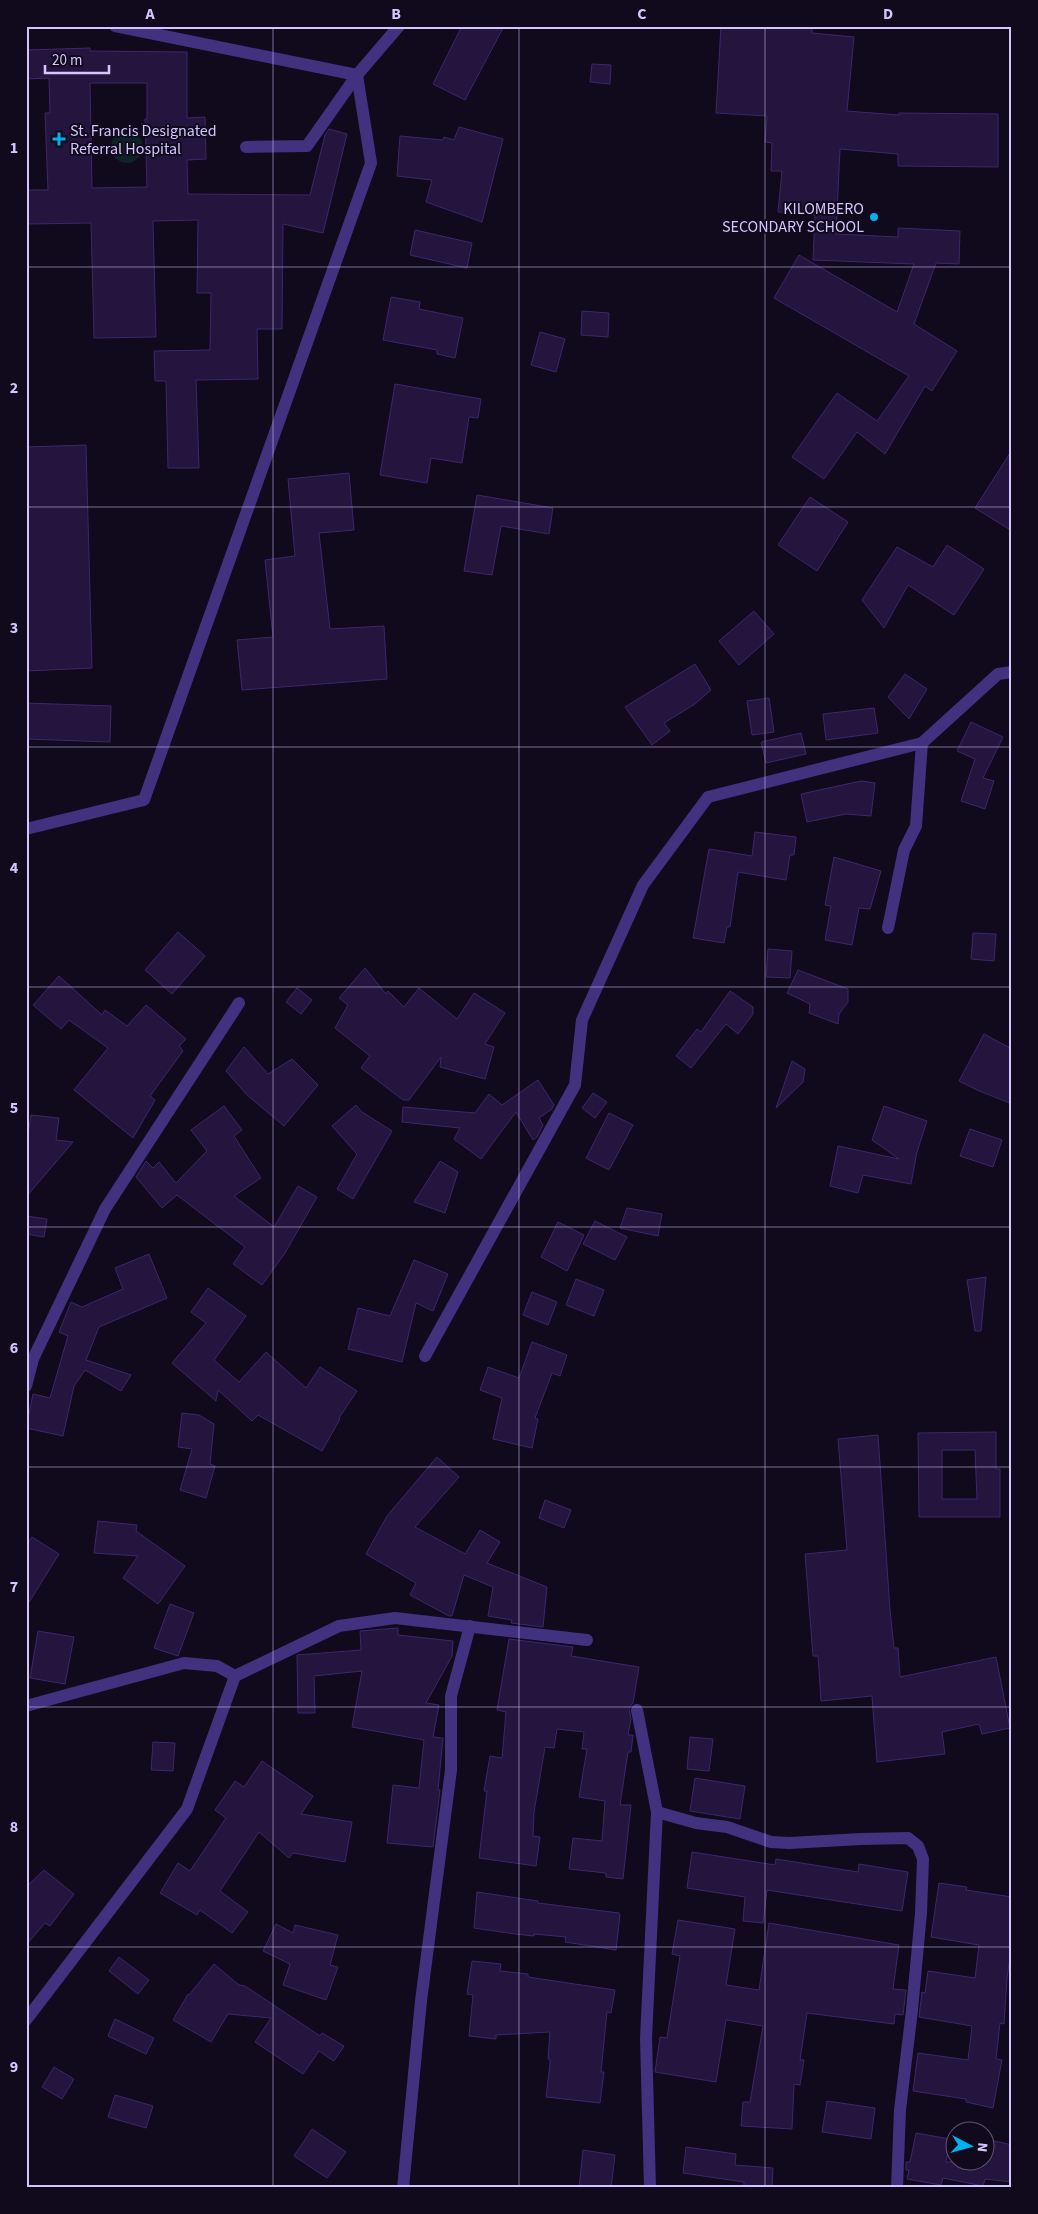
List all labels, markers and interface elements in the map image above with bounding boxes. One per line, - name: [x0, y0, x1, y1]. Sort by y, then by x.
- text: A: [144, 3, 155, 25]
- text: B: [391, 3, 401, 25]
- text: C: [637, 3, 647, 25]
- text: D: [883, 3, 893, 25]
- scale bar: [45, 42, 109, 74]
- text: 20 m: [52, 50, 82, 71]
- place label: St. Francis Designated Referral Hospital: [70, 120, 217, 160]
- marker: St. Francis Designated Referral Hospital: [52, 132, 66, 146]
- text: 1: [10, 137, 18, 159]
- place label: KILOMBERO SECONDARY SCHOOL: [722, 198, 864, 238]
- marker: KILOMBERO SECONDARY SCHOOL: [868, 211, 880, 223]
- text: 2: [10, 377, 18, 399]
- text: 3: [10, 617, 18, 639]
- text: 4: [10, 857, 19, 879]
- text: 5: [10, 1097, 18, 1119]
- text: 6: [10, 1337, 18, 1359]
- text: 7: [10, 1576, 18, 1598]
- text: 8: [10, 1816, 18, 1838]
- text: 9: [10, 2056, 18, 2078]
- north arrow: [946, 2122, 996, 2172]
- text: N: [972, 2142, 992, 2153]

